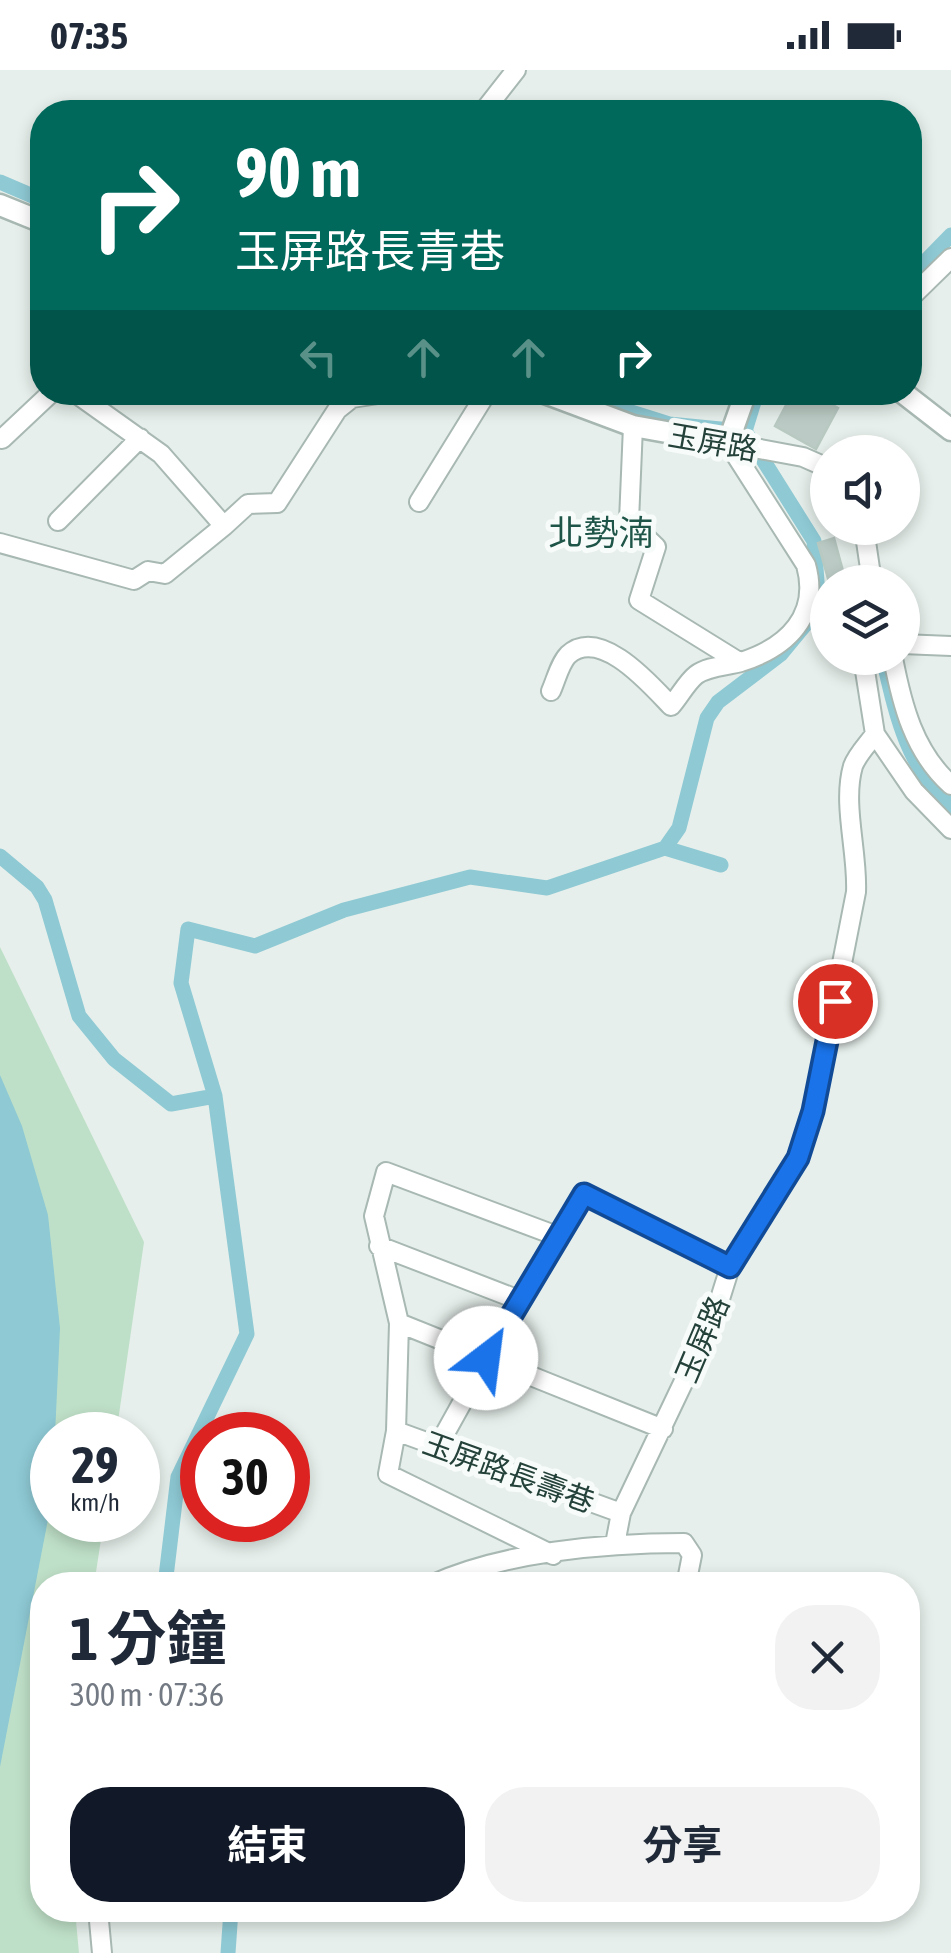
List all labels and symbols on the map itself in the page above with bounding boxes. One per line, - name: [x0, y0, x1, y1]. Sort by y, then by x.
- street label: 玉屏路: [666, 417, 760, 467]
- district label: 北勢湳: [548, 512, 654, 552]
- pin: [793, 959, 878, 1044]
- street label: 玉屏路: [669, 1291, 735, 1387]
- position arrow: [434, 1306, 538, 1410]
- speed limit sign: 30: [180, 1412, 310, 1542]
- street label: 玉屏路長壽巷: [419, 1425, 599, 1519]

